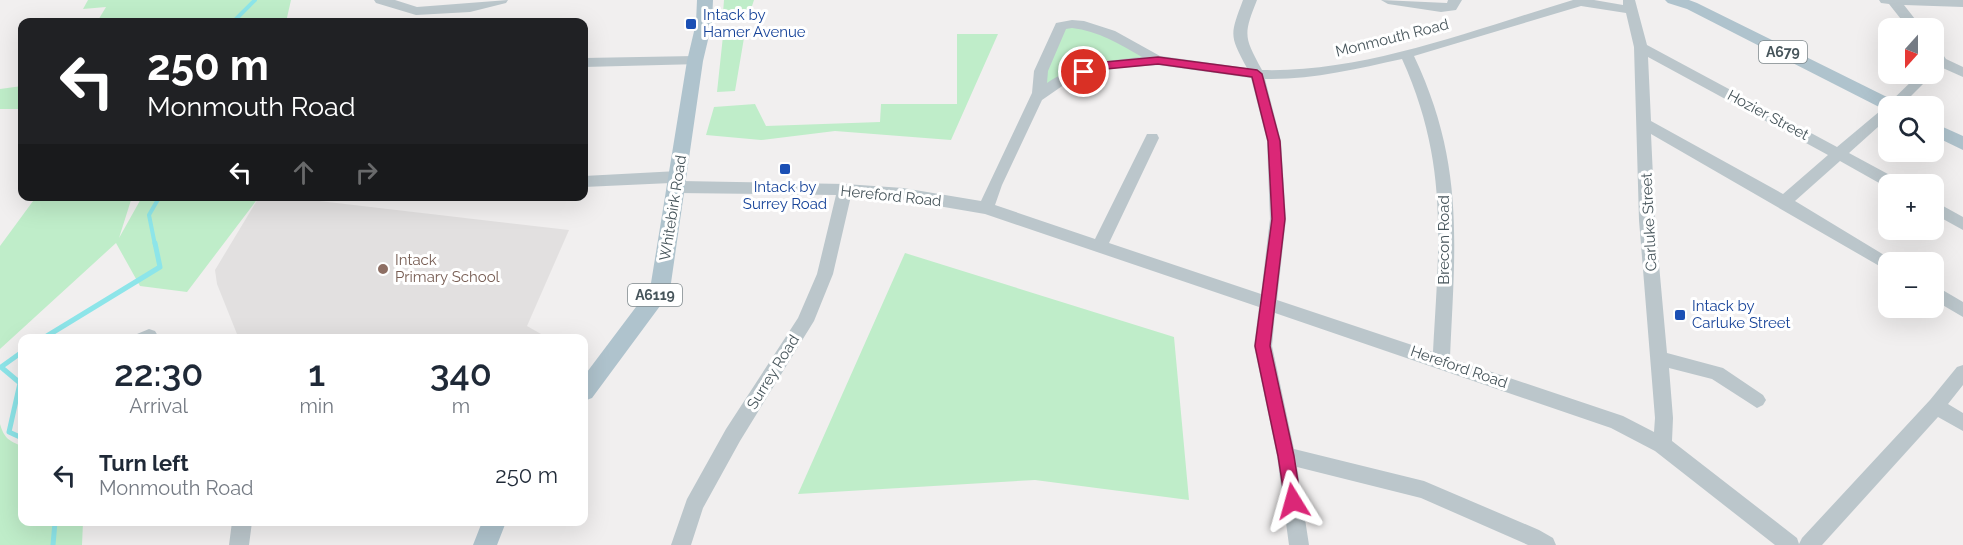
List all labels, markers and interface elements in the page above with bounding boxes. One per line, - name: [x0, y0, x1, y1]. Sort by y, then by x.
- place label: Intack by Hamer Avenue: [703, 6, 806, 41]
- street label: Monmouth Road: [1334, 15, 1450, 61]
- marker: Intack by Hamer Avenue: [684, 17, 698, 31]
- north arrow: [1878, 18, 1944, 84]
- map controls: [1878, 18, 1944, 318]
- text: 250 m: [147, 41, 269, 90]
- road number: A679: [1759, 41, 1807, 63]
- icon: left: [48, 42, 126, 120]
- pin: [1058, 46, 1109, 97]
- icon: arrive: [1067, 55, 1100, 88]
- street label: Hozier Street: [1724, 86, 1812, 144]
- text: Monmouth Road: [147, 91, 356, 122]
- button: search: [1878, 96, 1944, 162]
- street label: Whitebirk Road: [656, 154, 690, 262]
- icon: left: [224, 156, 257, 189]
- icon: ahead: [287, 156, 320, 189]
- icon: right: [350, 156, 383, 189]
- marker: Intack by Surrey Road: [778, 162, 792, 176]
- street label: Carluke Street: [1637, 172, 1661, 272]
- button: +: [1878, 174, 1944, 240]
- place label: Intack by Surrey Road: [743, 178, 827, 213]
- street label: Hereford Road: [840, 182, 942, 210]
- street label: Brecon Road: [1435, 195, 1453, 285]
- place label: Intack Primary School: [395, 251, 501, 286]
- button: −: [1878, 252, 1944, 318]
- marker: Intack Primary School: [376, 262, 390, 276]
- road number: A6119: [628, 284, 682, 306]
- place label: Intack by Carluke Street: [1692, 297, 1790, 332]
- marker: Intack by Carluke Street: [1673, 308, 1687, 322]
- street label: Surrey Road: [743, 331, 803, 413]
- street label: Hereford Road: [1408, 342, 1510, 392]
- text: 22:30: [114, 352, 203, 394]
- text: 1: [308, 352, 325, 394]
- text: 340: [430, 352, 492, 394]
- text: Arrival: [129, 394, 188, 418]
- text: min: [299, 394, 334, 418]
- text: m: [452, 394, 470, 418]
- text: Turn left: [99, 450, 189, 476]
- icon: left: [48, 459, 81, 492]
- text: 250 m: [495, 462, 558, 488]
- position arrow: [1261, 469, 1325, 533]
- text: Monmouth Road: [99, 476, 254, 500]

